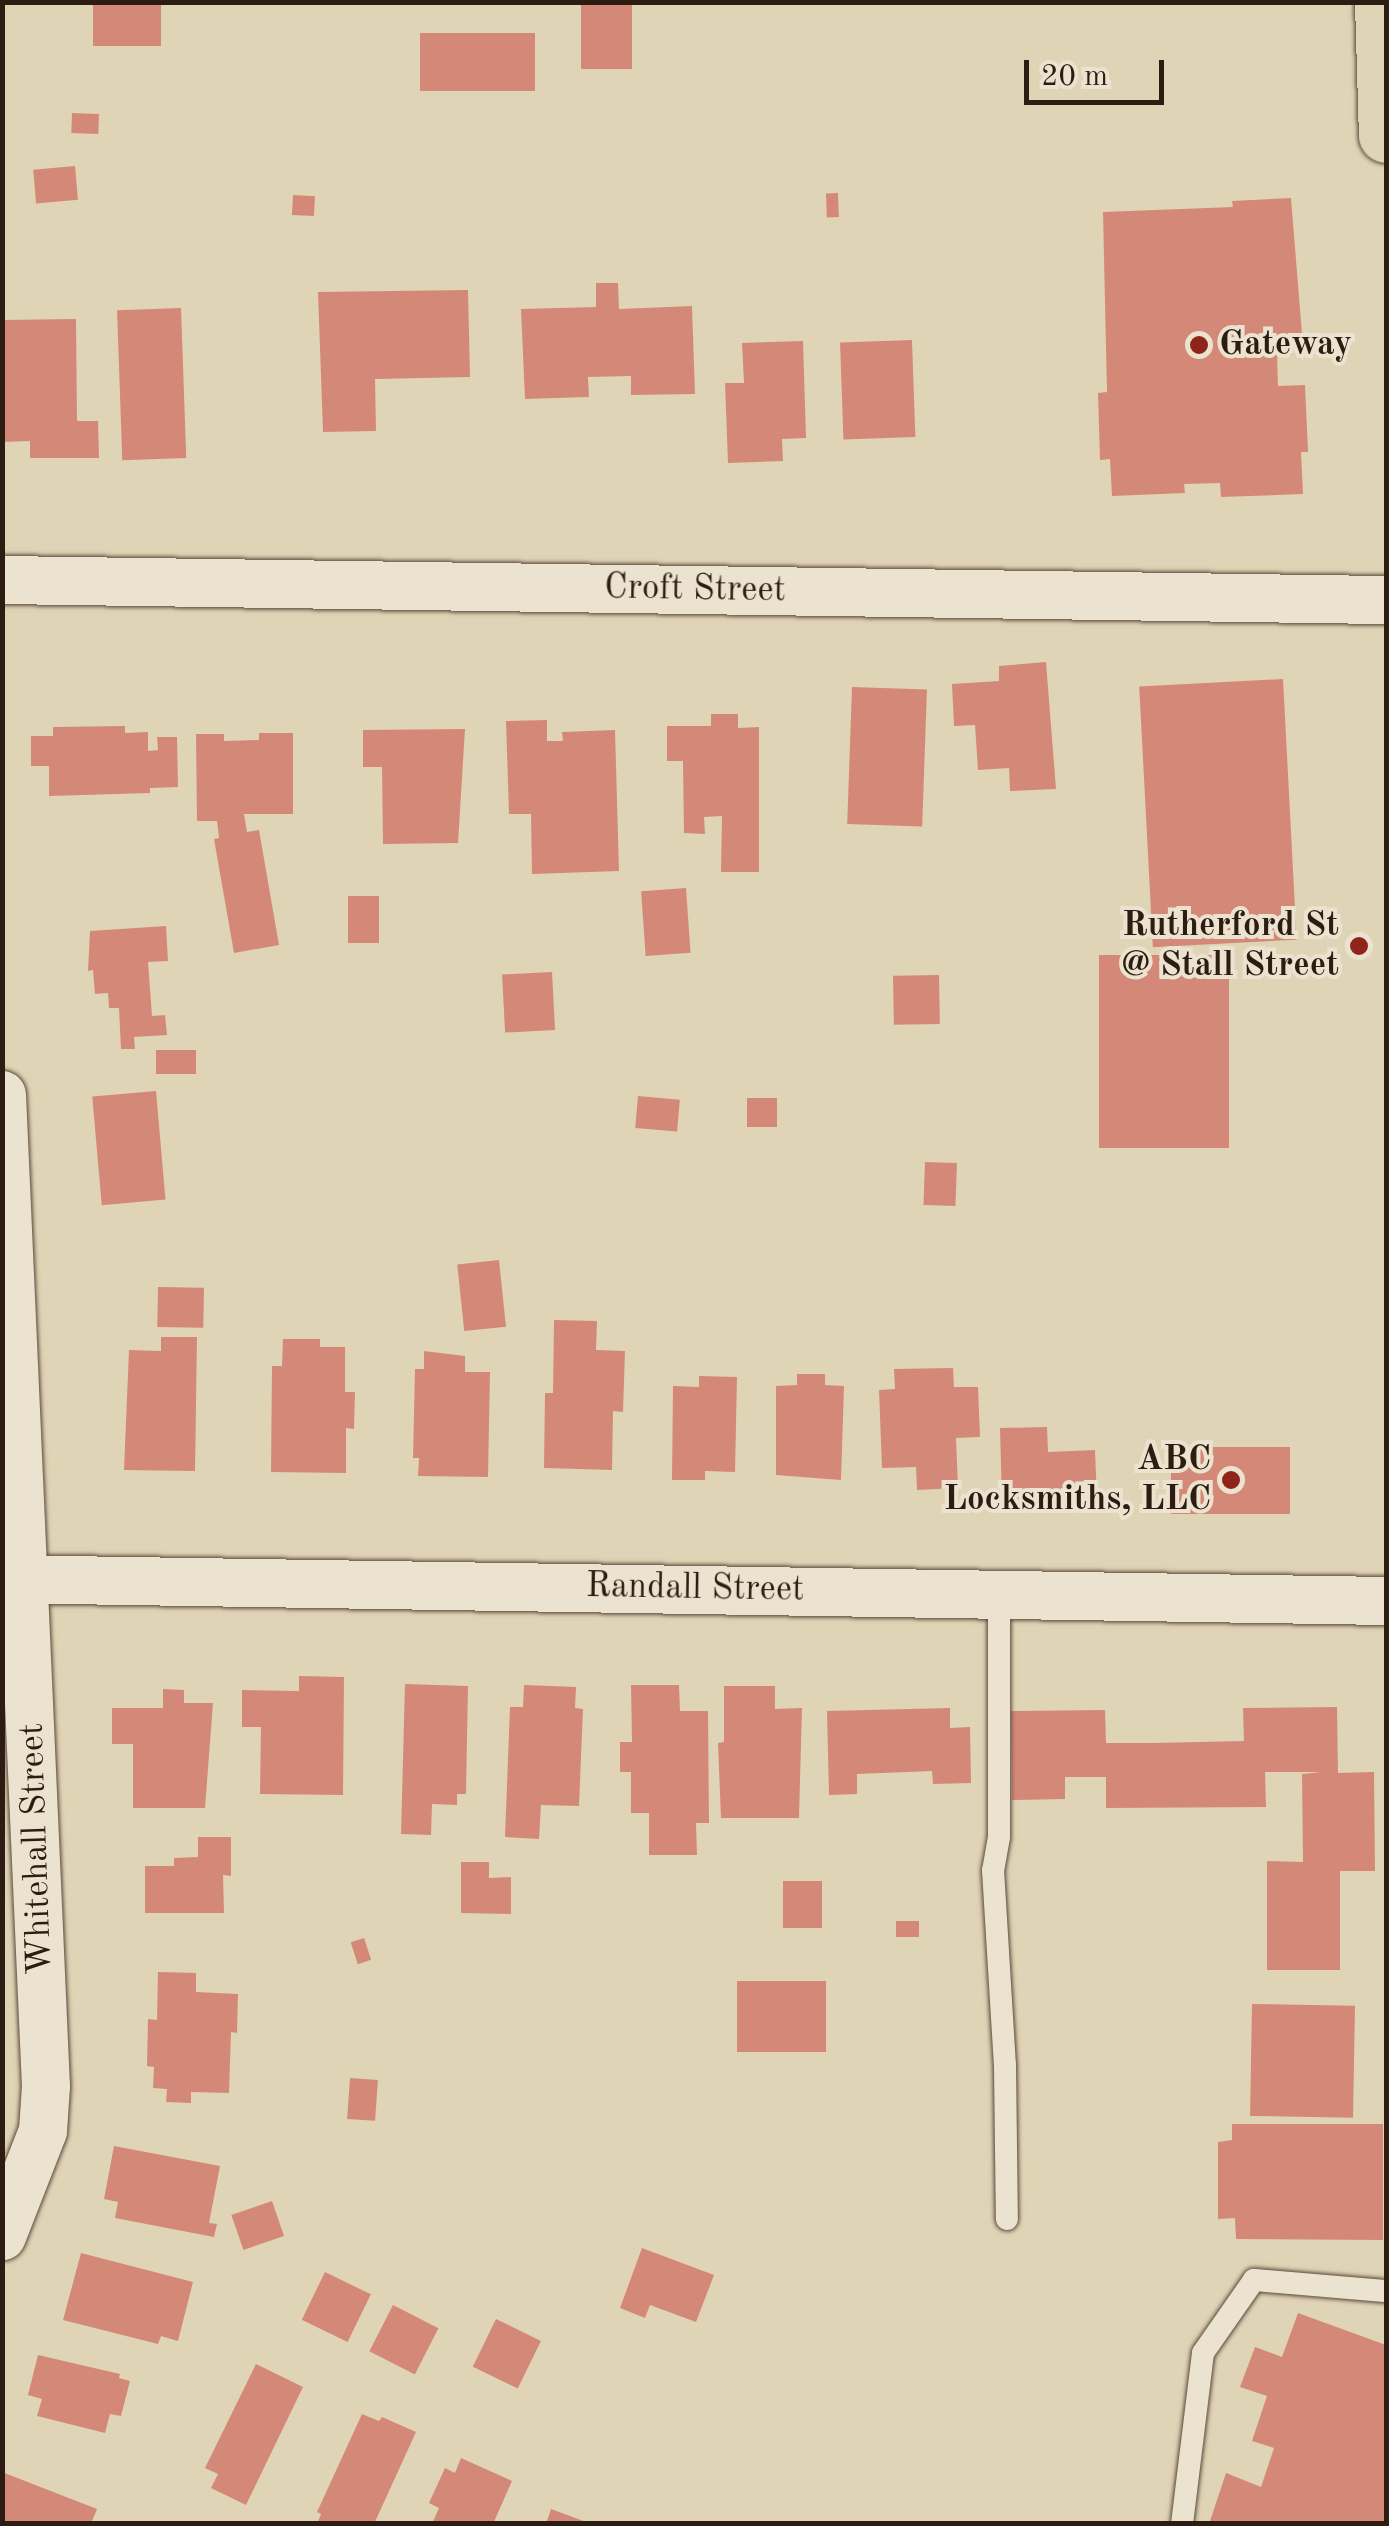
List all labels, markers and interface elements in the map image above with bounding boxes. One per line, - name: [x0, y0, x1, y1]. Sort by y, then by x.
- scale bar: [1029, 40, 1169, 102]
- text: 20 m: [1041, 62, 1108, 92]
- place label: Gateway: [1219, 324, 1352, 366]
- marker: Gateway: [1188, 334, 1210, 356]
- street label: Croft Street: [604, 567, 786, 613]
- place label: Rutherford St @ Stall Street: [1122, 905, 1339, 987]
- marker: Rutherford St @ Stall Street: [1348, 935, 1370, 957]
- place label: ABC Locksmiths, LLC: [944, 1439, 1211, 1521]
- marker: ABC Locksmiths, LLC: [1220, 1469, 1242, 1491]
- street label: Randall Street: [586, 1566, 804, 1612]
- street label: Whitehall Street: [12, 1722, 62, 1976]

